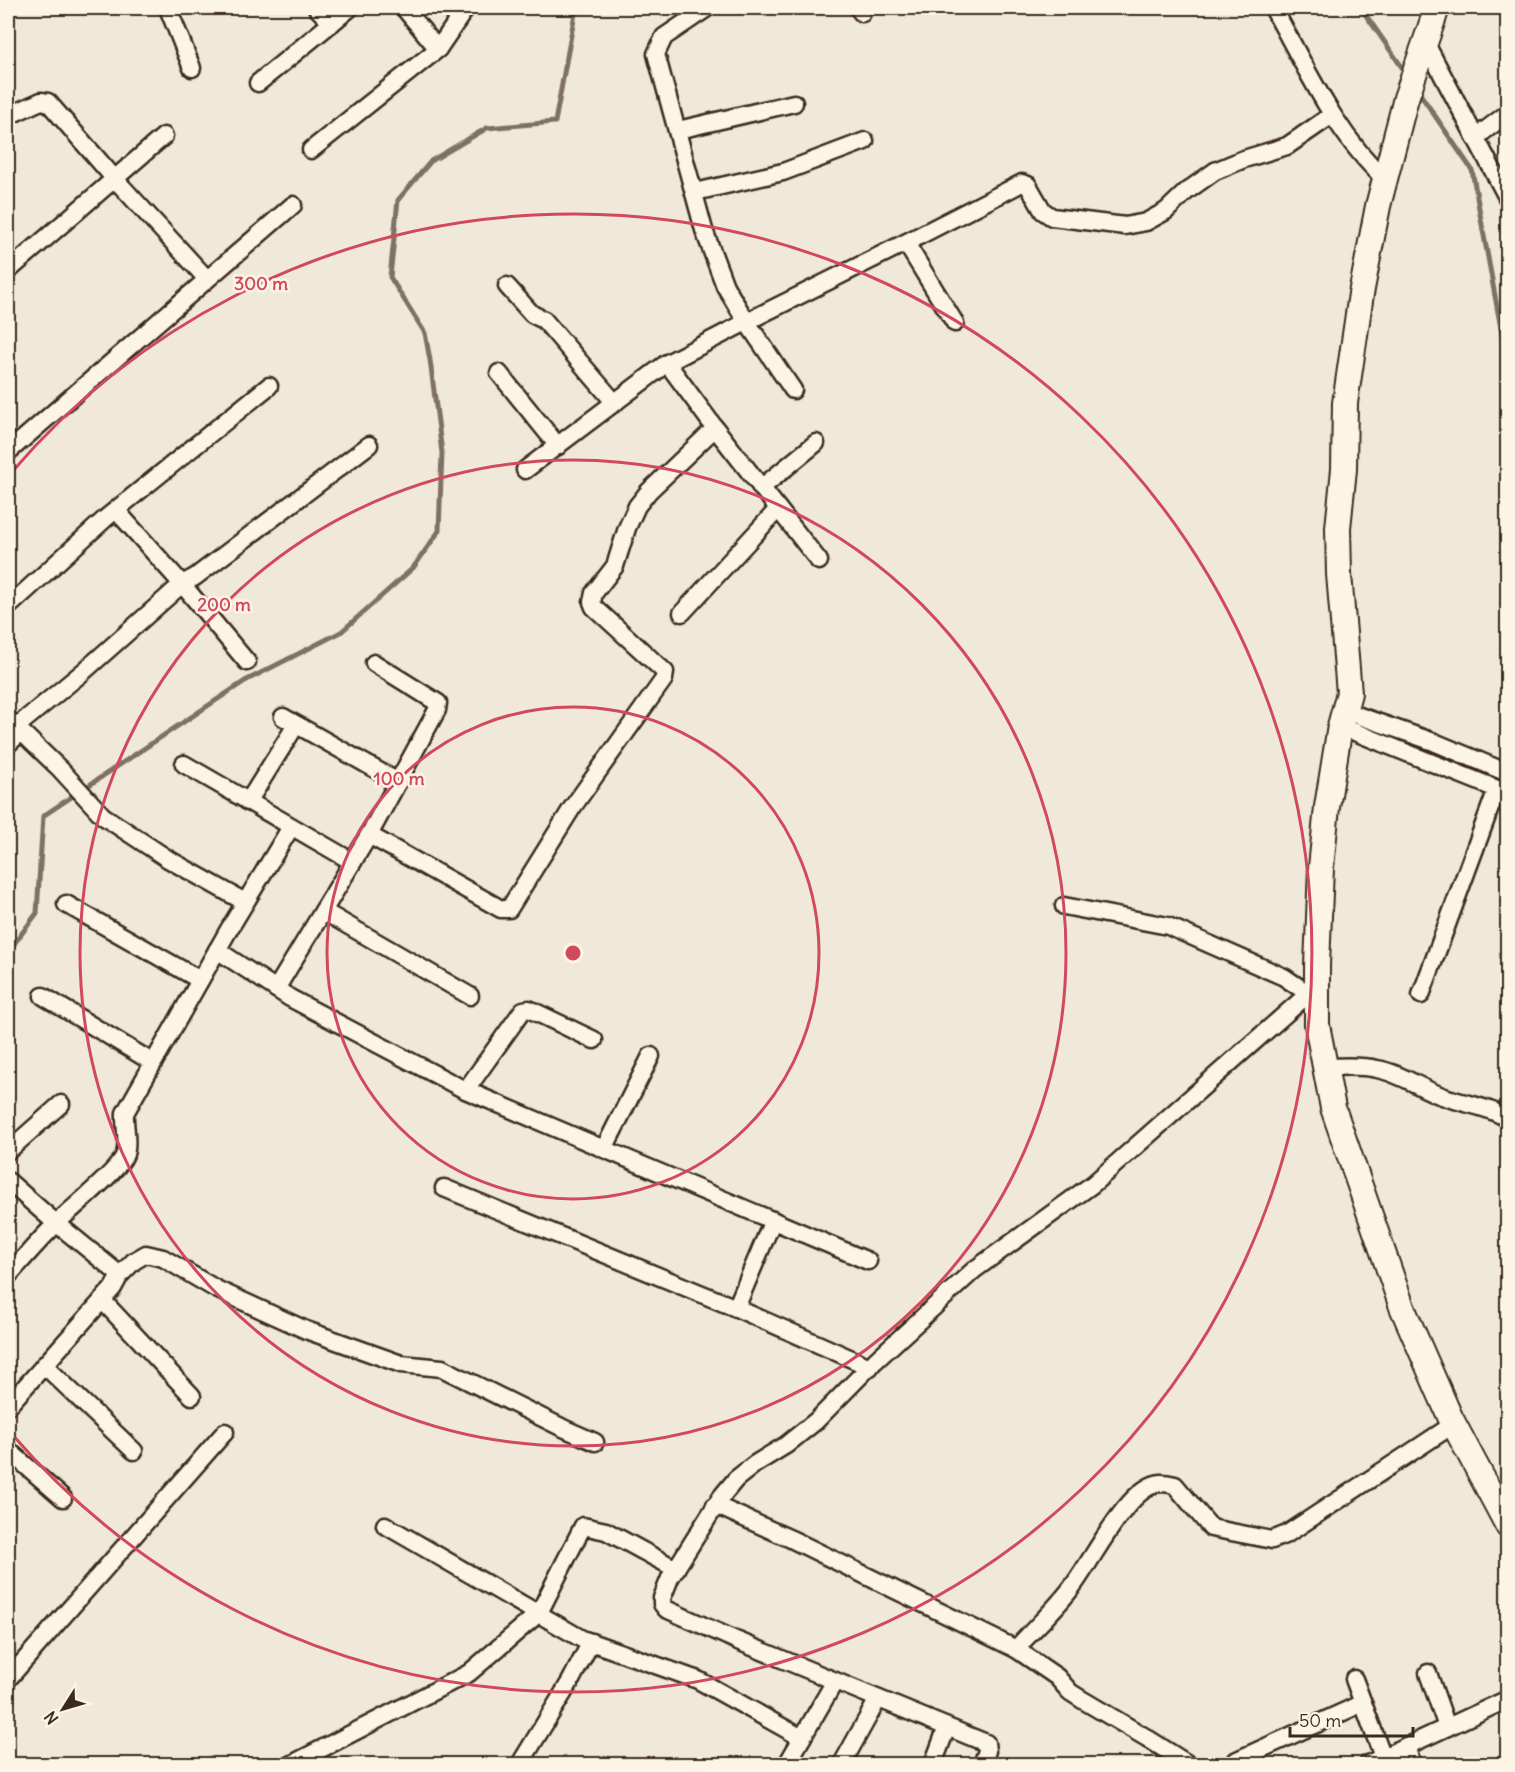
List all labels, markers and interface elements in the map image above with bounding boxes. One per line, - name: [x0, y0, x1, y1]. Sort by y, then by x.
- text: 300 m: [234, 272, 288, 295]
- text: 200 m: [197, 593, 251, 616]
- text: 100 m: [374, 767, 425, 790]
- centre of rings: [563, 943, 583, 963]
- north arrow: [33, 1679, 93, 1739]
- scale bar: [1290, 1700, 1413, 1738]
- text: N: [40, 1708, 62, 1728]
- text: 50 m: [1299, 1709, 1341, 1732]

